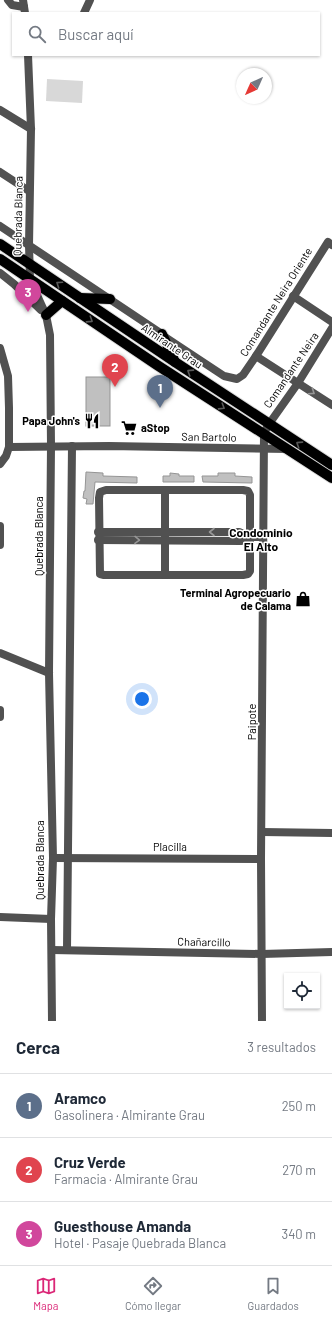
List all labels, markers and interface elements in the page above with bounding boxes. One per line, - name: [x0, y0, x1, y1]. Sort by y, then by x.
- search box: [12, 12, 320, 56]
- icon: search: [26, 23, 48, 45]
- text: Buscar aquí: [58, 25, 134, 43]
- north arrow: [236, 68, 272, 104]
- street label: Quebrada Blanca: [10, 176, 25, 256]
- street label: Comandante Neira Oriente: [237, 245, 314, 359]
- pin: 3: [15, 279, 41, 312]
- one-way arrow: [56, 281, 63, 289]
- one-way arrow: [86, 315, 93, 322]
- street label: Almirante Grau: [139, 320, 205, 371]
- street label: Comandante Neira: [260, 329, 321, 410]
- pin: 2: [102, 354, 128, 387]
- one-way arrow: [188, 370, 195, 377]
- pin: 1: [147, 375, 173, 408]
- one-way arrow: [308, 387, 315, 395]
- one-way arrow: [218, 402, 225, 409]
- restaurant icon: Papa John's: [83, 412, 101, 430]
- place label: Papa John's: [22, 414, 80, 427]
- supermarket icon: aStop: [120, 419, 138, 437]
- place label: aStop: [141, 421, 170, 434]
- street label: San Bartolo: [181, 430, 237, 443]
- one-way arrow: [296, 441, 303, 448]
- street label: Quebrada Blanca: [32, 496, 45, 576]
- district label: Condominio El Alto: [229, 525, 293, 553]
- one-way arrow: [209, 528, 215, 536]
- one-way arrow: [134, 536, 140, 544]
- place label: Terminal Agropecuario de Calama: [180, 586, 291, 612]
- shop icon: Terminal Agropecuario de Calama: [294, 590, 312, 608]
- your location: [132, 689, 152, 709]
- street label: Paipote: [245, 704, 258, 740]
- street label: Quebrada Blanca: [33, 820, 46, 900]
- street label: Placilla: [153, 840, 187, 853]
- street label: Chañarcillo: [177, 935, 231, 948]
- map controls: [284, 973, 320, 1009]
- button: locate: [284, 973, 320, 1009]
- text: Cerca: [16, 1037, 60, 1057]
- text: 3 resultados: [247, 1039, 316, 1055]
- text: Aramco: [54, 1089, 106, 1107]
- text: 1: [27, 1098, 31, 1114]
- text: 250 m: [282, 1098, 316, 1114]
- text: Gasolinera · Almirante Grau: [54, 1107, 205, 1123]
- text: Cruz Verde: [54, 1153, 126, 1171]
- text: 2: [25, 1162, 33, 1178]
- text: 270 m: [282, 1162, 316, 1178]
- text: Farmacia · Almirante Grau: [54, 1171, 198, 1187]
- text: Guesthouse Amanda: [54, 1217, 191, 1235]
- text: 3: [25, 1226, 33, 1242]
- text: 340 m: [281, 1226, 316, 1242]
- text: Hotel · Pasaje Quebrada Blanca: [54, 1235, 226, 1251]
- tab: Mapa: [33, 1275, 58, 1312]
- tab: Cómo llegar: [125, 1275, 181, 1312]
- tab: Guardados: [248, 1275, 299, 1312]

